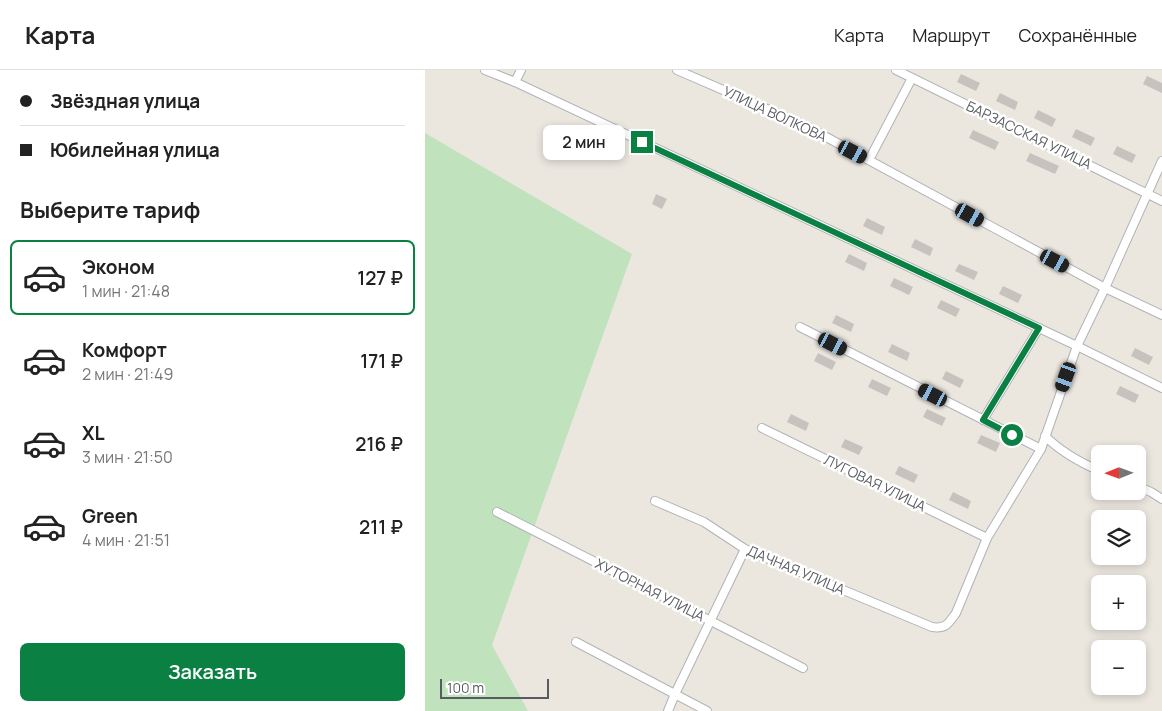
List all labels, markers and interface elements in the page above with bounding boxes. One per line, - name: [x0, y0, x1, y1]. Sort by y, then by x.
- text: Карта: [25, 18, 95, 51]
- text: Карта: [834, 23, 884, 47]
- text: Маршрут: [912, 23, 990, 47]
- text: Сохранённые: [1018, 23, 1137, 47]
- street label: УЛИЦА ВОЛКОВА: [720, 81, 830, 146]
- text: Звёздная улица: [50, 88, 200, 114]
- street label: БАРЗАССКАЯ УЛИЦА: [963, 96, 1095, 173]
- callout: 2 мин: [542, 124, 625, 160]
- text: 2 мин: [562, 131, 606, 153]
- route end: [631, 131, 653, 153]
- text: Юбилейная улица: [50, 137, 220, 163]
- car: [836, 138, 869, 166]
- text: Выберите тариф: [20, 195, 200, 225]
- car: [953, 201, 986, 229]
- car: [1038, 247, 1071, 275]
- text: Эконом: [82, 254, 155, 280]
- icon: car: [22, 255, 67, 300]
- text: 127 ₽: [357, 265, 403, 291]
- text: 1 мин · 21:48: [82, 280, 170, 302]
- car: [816, 331, 849, 357]
- text: Комфорт: [82, 337, 167, 363]
- icon: car: [22, 338, 67, 383]
- text: 171 ₽: [360, 348, 403, 374]
- car: [1053, 360, 1078, 394]
- text: 2 мин · 21:49: [82, 363, 173, 385]
- car: [916, 382, 949, 408]
- text: XL: [82, 420, 105, 446]
- icon: car: [22, 421, 67, 466]
- route start: [1001, 424, 1023, 446]
- text: 216 ₽: [355, 431, 403, 457]
- north arrow: [1091, 445, 1146, 500]
- map controls: [1091, 445, 1146, 695]
- text: 3 мин · 21:50: [82, 446, 173, 468]
- street label: ЛУГОВАЯ УЛИЦА: [821, 450, 929, 516]
- text: Green: [82, 503, 138, 529]
- icon: car: [22, 504, 67, 549]
- button: layers: [1091, 510, 1146, 565]
- text: 211 ₽: [359, 514, 403, 540]
- text: 4 мин · 21:51: [82, 529, 170, 551]
- street label: ДАЧНАЯ УЛИЦА: [744, 540, 848, 599]
- street label: ХУТОРНАЯ УЛИЦА: [592, 554, 708, 625]
- button: +: [1091, 575, 1146, 630]
- button: −: [1091, 640, 1146, 695]
- button: Заказать: [20, 643, 405, 701]
- scale bar: [440, 676, 549, 699]
- text: 100 m: [447, 678, 484, 697]

